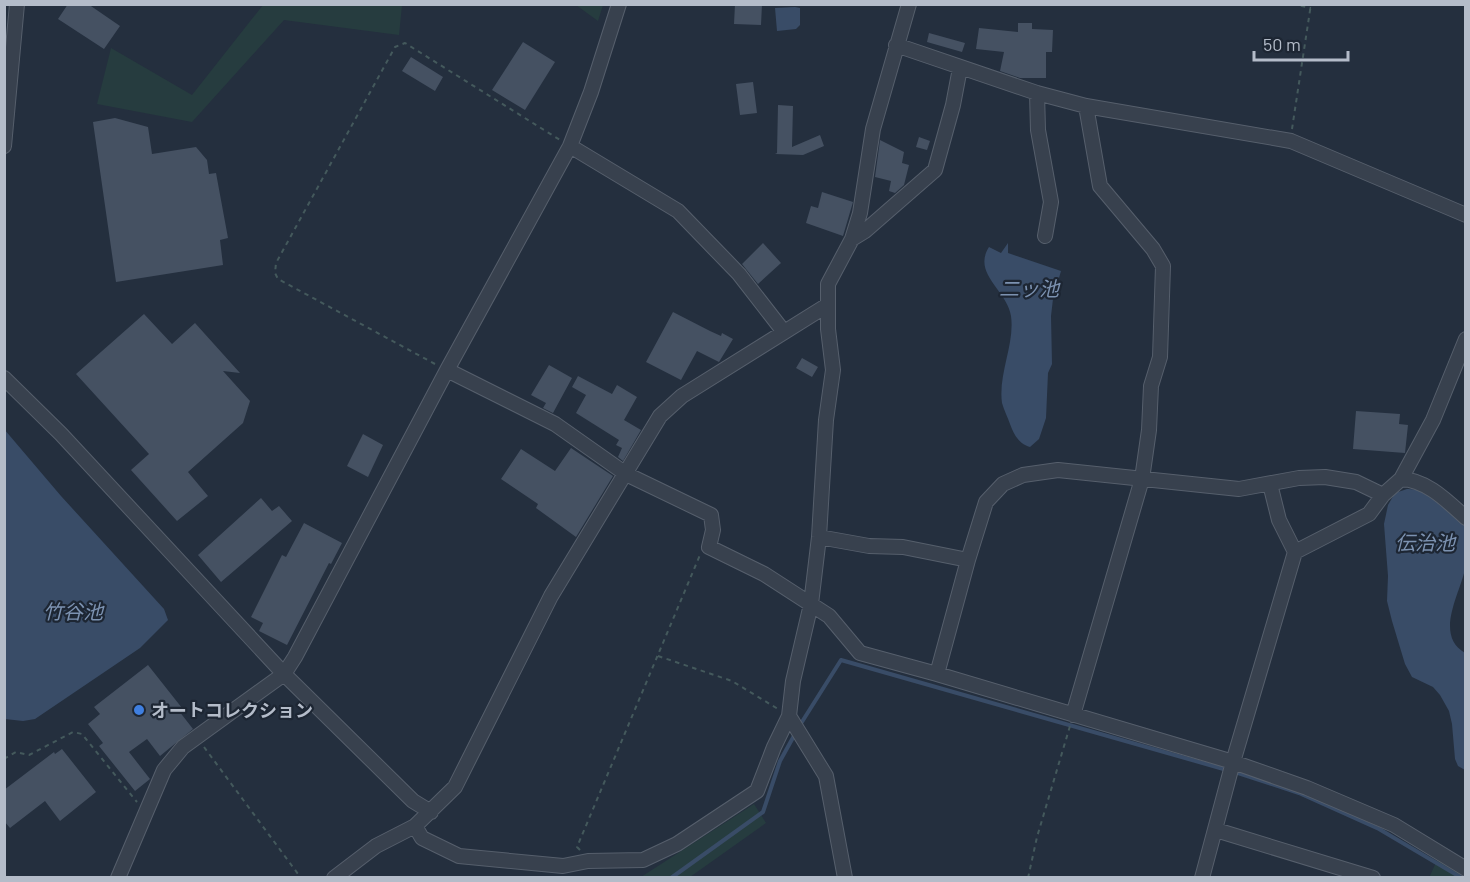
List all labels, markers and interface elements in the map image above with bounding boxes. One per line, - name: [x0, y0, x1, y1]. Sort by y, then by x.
- scale bar: [1254, 24, 1348, 62]
- text: 50 m: [1263, 33, 1301, 55]
- water label: 二ッ池: [999, 276, 1061, 300]
- water label: 伝治池: [1395, 530, 1457, 554]
- water label: 竹谷池: [43, 599, 105, 623]
- place label: オートコレクション: [151, 699, 313, 721]
- marker: オートコレクション: [132, 703, 146, 717]

